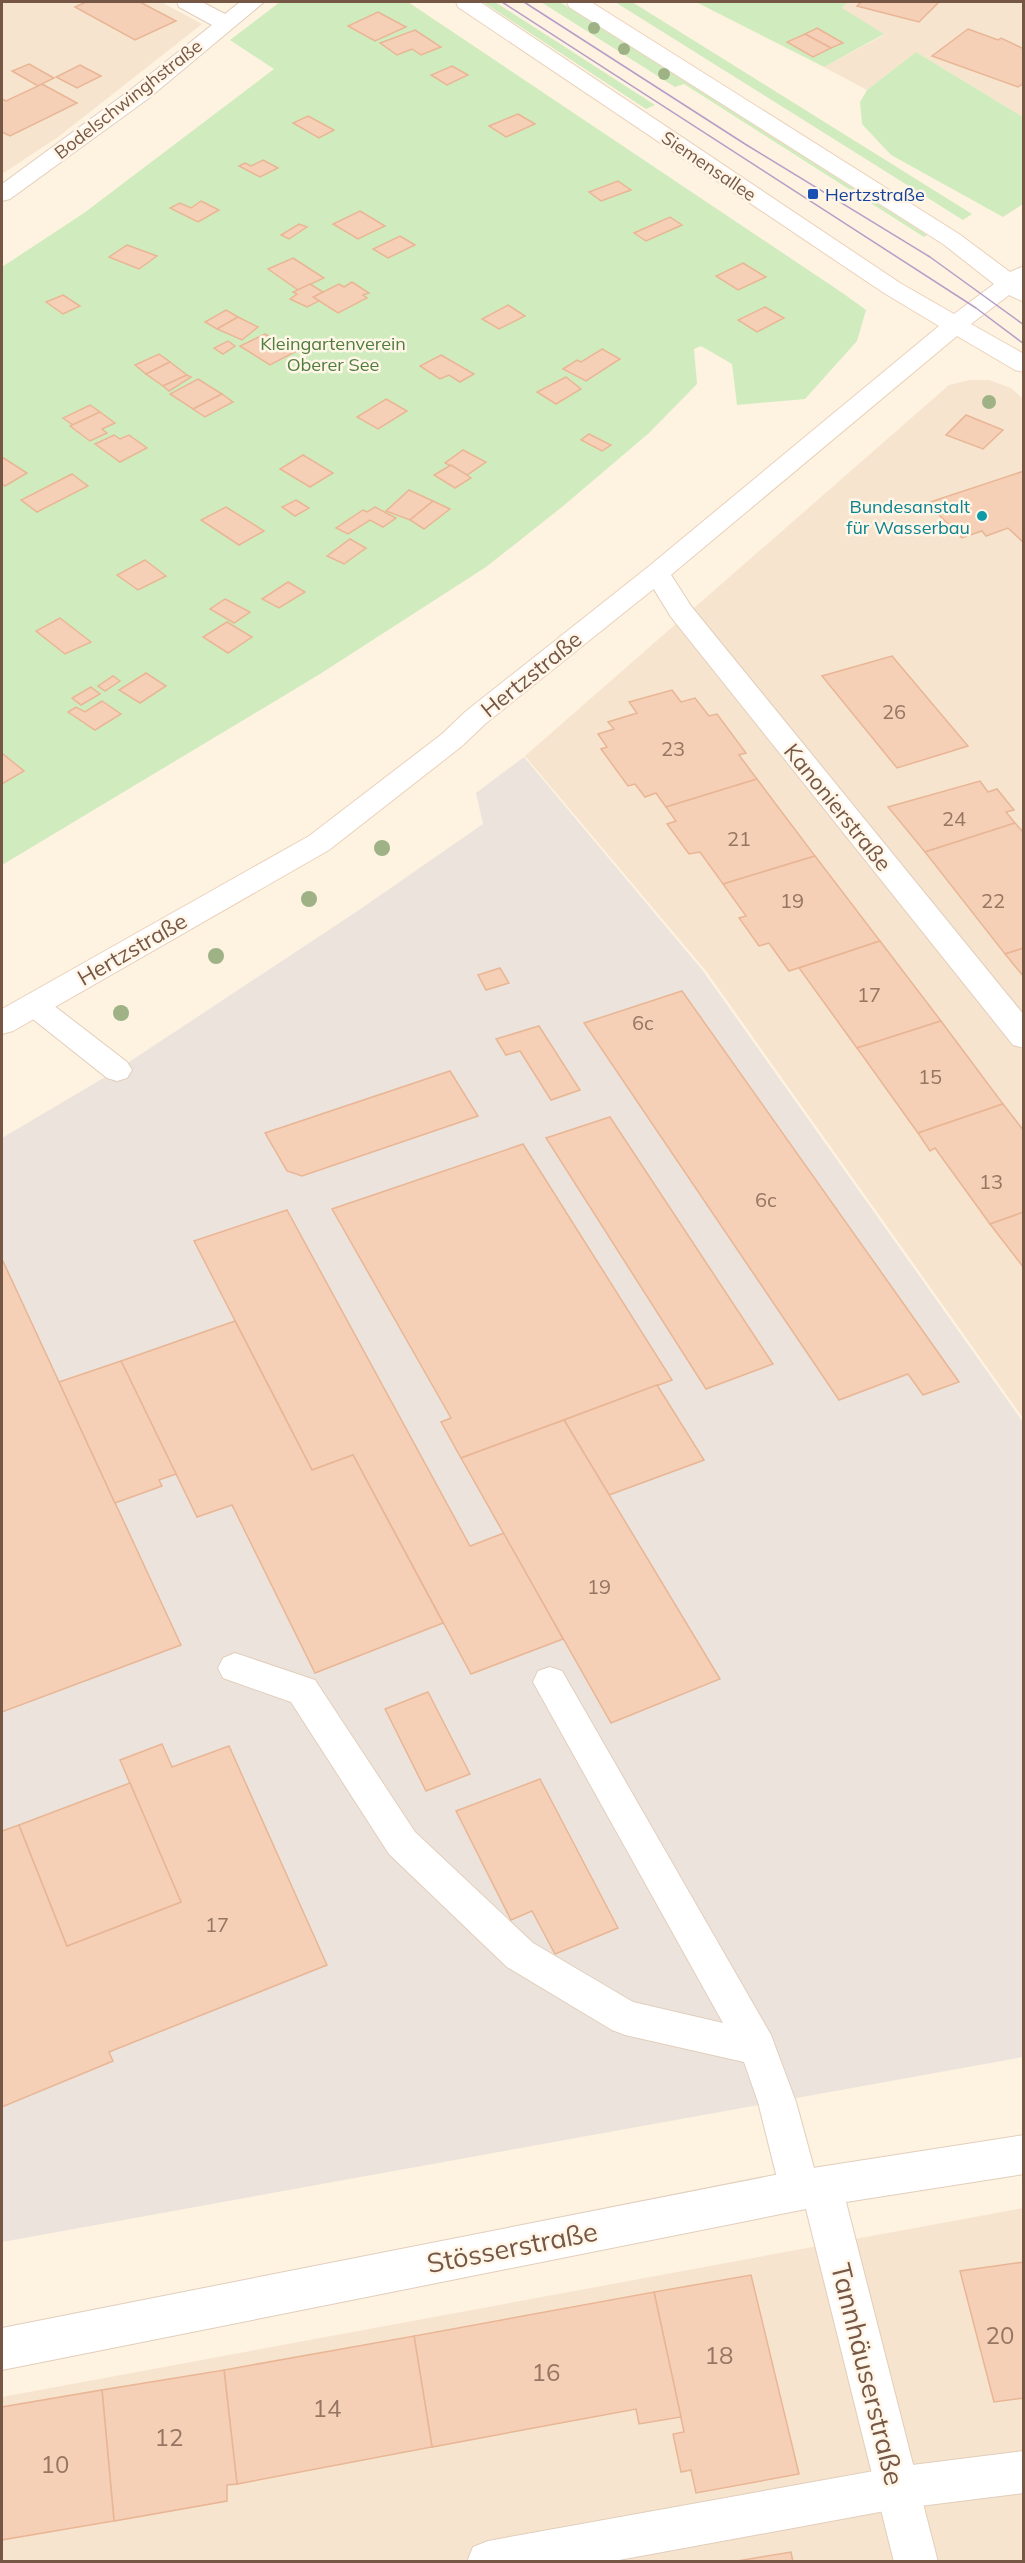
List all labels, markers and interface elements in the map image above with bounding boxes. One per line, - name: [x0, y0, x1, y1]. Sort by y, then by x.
- street label: Bodelschwinghstraße: [50, 34, 206, 164]
- street label: Siemensallee: [657, 126, 761, 206]
- place label: Hertzstraße: [825, 183, 925, 206]
- marker: Hertzstraße: [806, 187, 820, 201]
- park label: Kleingartenverein Oberer See: [260, 332, 406, 376]
- place label: Bundesanstalt für Wasserbau: [846, 495, 970, 539]
- marker: Bundesanstalt für Wasserbau: [975, 509, 989, 523]
- street label: Hertzstraße: [475, 625, 587, 723]
- house number: 26: [882, 699, 906, 724]
- house number: 23: [661, 736, 685, 761]
- street label: Kanonierstraße: [778, 738, 898, 876]
- house number: 24: [942, 806, 966, 831]
- house number: 21: [727, 826, 751, 851]
- house number: 19: [780, 888, 804, 913]
- house number: 22: [981, 888, 1005, 913]
- street label: Hertzstraße: [72, 906, 192, 992]
- house number: 17: [857, 982, 881, 1007]
- house number: 6c: [632, 1010, 654, 1035]
- house number: 15: [918, 1064, 942, 1089]
- house number: 13: [979, 1169, 1003, 1194]
- house number: 6c: [755, 1187, 777, 1212]
- house number: 19: [587, 1574, 611, 1599]
- house number: 17: [205, 1912, 229, 1937]
- street label: Stösserstraße: [424, 2214, 600, 2280]
- street label: Tannhäuserstraße: [824, 2259, 912, 2489]
- house number: 20: [986, 2320, 1014, 2350]
- house number: 18: [705, 2340, 733, 2370]
- house number: 16: [532, 2357, 560, 2387]
- house number: 14: [313, 2393, 341, 2423]
- house number: 12: [155, 2422, 183, 2452]
- house number: 10: [41, 2449, 69, 2479]

